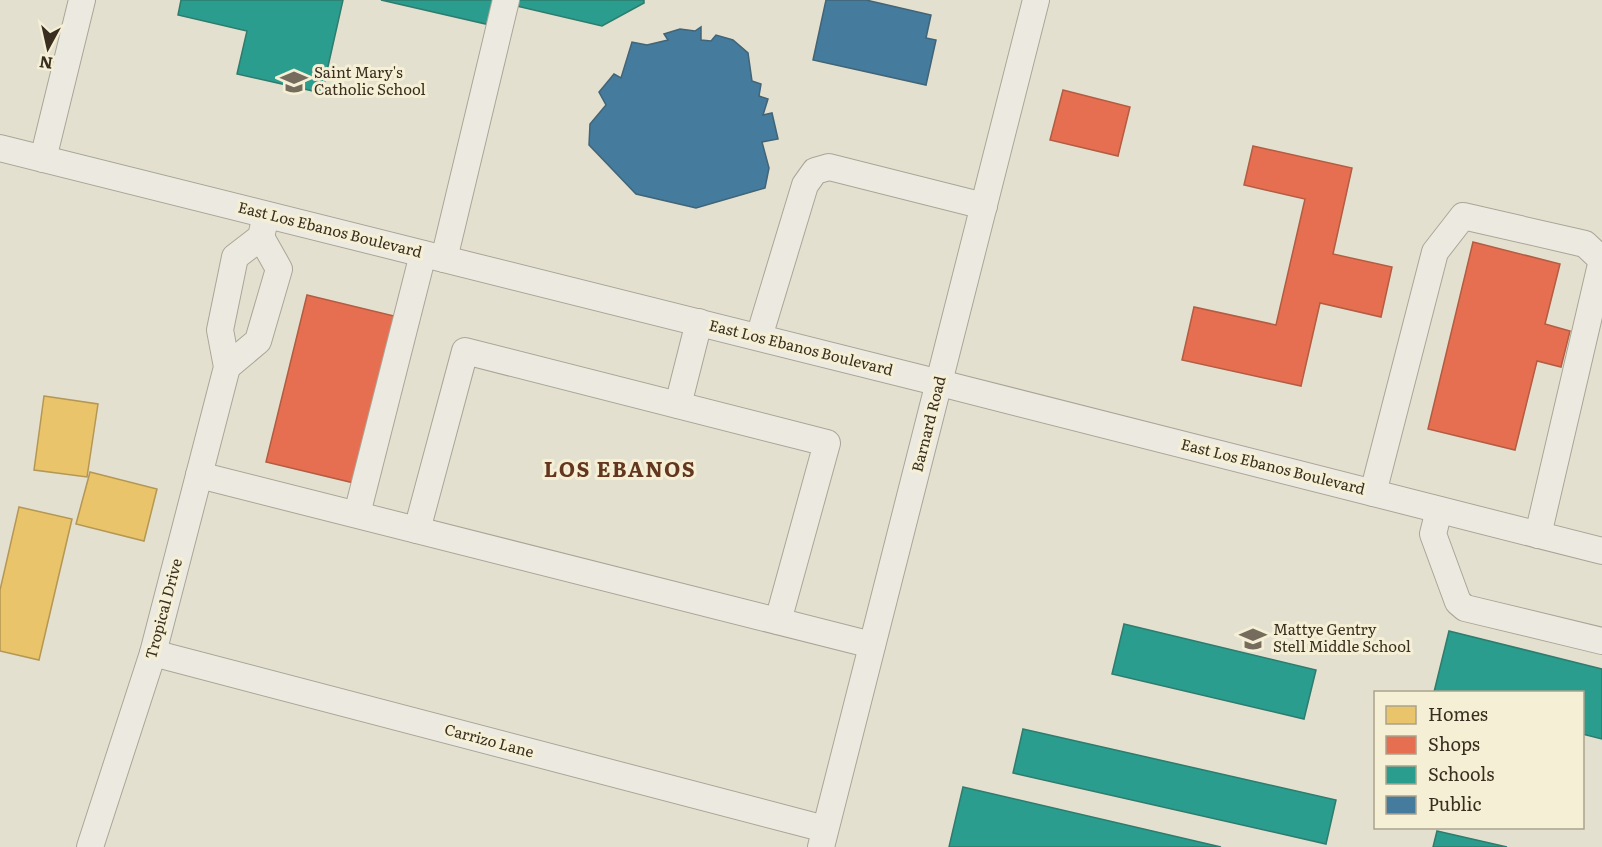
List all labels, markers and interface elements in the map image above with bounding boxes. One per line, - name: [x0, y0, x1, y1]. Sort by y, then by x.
- north arrow: [18, 18, 78, 78]
- text: N: [37, 51, 54, 77]
- place label: Saint Mary's Catholic School: [314, 60, 426, 100]
- school or university icon: Saint Mary's Catholic School: [279, 67, 309, 97]
- street label: East Los Ebanos Boulevard: [236, 195, 425, 263]
- street label: East Los Ebanos Boulevard: [707, 313, 896, 381]
- street label: Barnard Road: [904, 373, 951, 474]
- street label: East Los Ebanos Boulevard: [1179, 432, 1368, 500]
- district label: LOS EBANOS: [544, 452, 696, 483]
- street label: Tropical Drive: [138, 555, 187, 662]
- place label: Mattye Gentry Stell Middle School: [1273, 617, 1411, 657]
- school or university icon: Mattye Gentry Stell Middle School: [1238, 624, 1268, 654]
- legend: [1374, 691, 1584, 829]
- text: Homes: [1428, 700, 1488, 727]
- street label: Carrizo Lane: [442, 717, 537, 763]
- text: Shops: [1428, 730, 1480, 757]
- text: Schools: [1428, 760, 1494, 787]
- text: Public: [1428, 790, 1482, 817]

